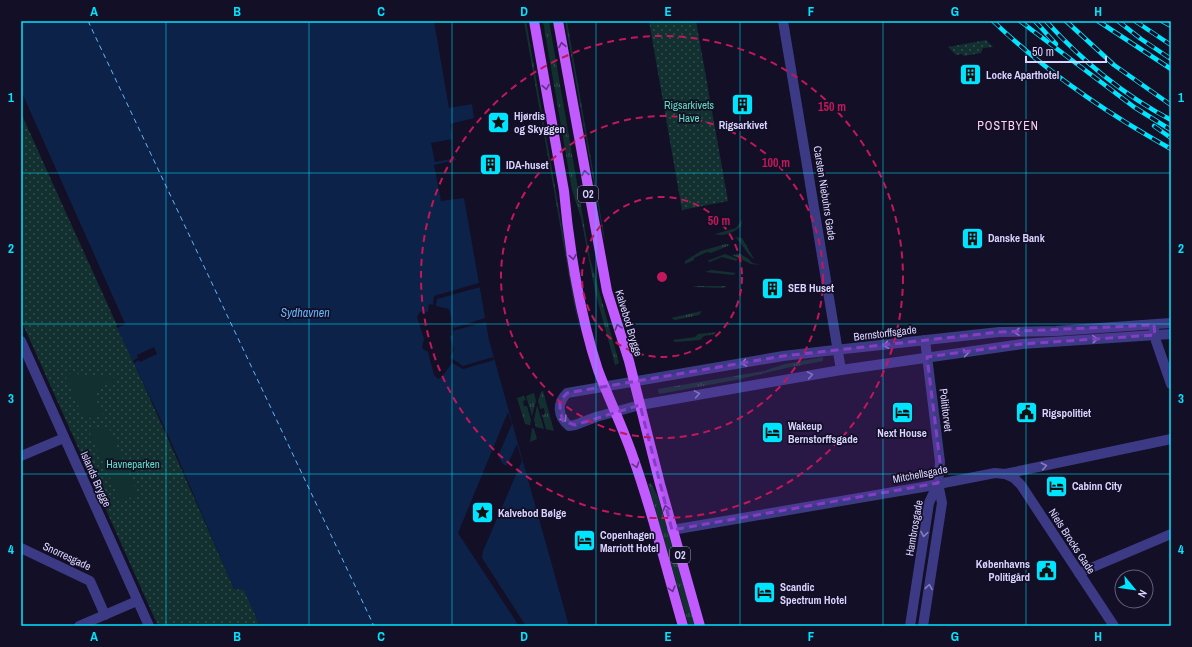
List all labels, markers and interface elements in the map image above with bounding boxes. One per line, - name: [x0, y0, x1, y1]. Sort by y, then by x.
- text: A: [90, 3, 98, 20]
- text: B: [233, 3, 241, 20]
- text: C: [377, 3, 385, 20]
- text: D: [520, 3, 528, 20]
- text: E: [664, 3, 672, 20]
- text: F: [808, 3, 815, 20]
- text: G: [951, 3, 959, 20]
- text: H: [1094, 3, 1102, 20]
- scale bar: [1026, 38, 1106, 64]
- one-way arrow: [558, 42, 567, 48]
- text: 50 m: [1032, 44, 1054, 60]
- building icon: Locke Aparthotel: [957, 62, 983, 88]
- place label: Locke Aparthotel: [986, 68, 1059, 82]
- one-way arrow: [541, 84, 550, 90]
- text: 1: [8, 89, 14, 106]
- text: 1: [1178, 89, 1184, 106]
- building icon: Rigsarkivet: [730, 92, 756, 118]
- park label: Rigsarkivets Have: [664, 98, 715, 125]
- text: 150 m: [818, 99, 846, 115]
- place icon: Hjørdis og Skyggen: [486, 109, 512, 135]
- place label: Hjørdis og Skyggen: [514, 109, 565, 136]
- place label: Rigsarkivet: [719, 118, 767, 132]
- district label: POSTBYEN: [977, 118, 1039, 134]
- street label: Carsten Niebuhrs Gade: [811, 145, 839, 241]
- building icon: IDA-huset: [477, 152, 503, 178]
- text: 100 m: [762, 155, 790, 171]
- place label: IDA-huset: [506, 158, 549, 172]
- one-way arrow: [581, 170, 589, 176]
- road number: O2: [578, 186, 598, 202]
- text: 50 m: [708, 213, 730, 229]
- building icon: Danske Bank: [959, 225, 985, 251]
- place label: Danske Bank: [988, 231, 1046, 245]
- text: 2: [8, 240, 14, 257]
- text: 2: [1178, 240, 1184, 257]
- one-way arrow: [568, 254, 577, 260]
- centre of rings: [655, 270, 669, 284]
- building icon: SEB Huset: [760, 275, 786, 301]
- place label: SEB Huset: [788, 281, 834, 295]
- street label: Kalvebod Brygge: [612, 288, 646, 358]
- water label: Sydhavnen: [280, 305, 330, 321]
- street label: Bernstorffsgade: [853, 322, 917, 344]
- one-way arrow: [614, 324, 623, 331]
- one-way arrow: [1014, 328, 1020, 336]
- one-way arrow: [1092, 335, 1098, 344]
- one-way arrow: [883, 340, 889, 349]
- one-way arrow: [963, 349, 969, 358]
- one-way arrow: [741, 358, 748, 367]
- one-way arrow: [807, 371, 813, 380]
- street label: Polititorvet: [936, 388, 956, 433]
- text: 3: [8, 390, 14, 407]
- text: 3: [1178, 390, 1184, 407]
- one-way arrow: [694, 391, 700, 399]
- hotel icon: Next House: [889, 400, 915, 426]
- public building icon: Rigspolitiet: [1014, 400, 1040, 426]
- place label: Rigspolitiet: [1042, 406, 1091, 420]
- one-way arrow: [560, 415, 567, 422]
- hotel icon: Wakeup Bernstorffsgade: [760, 419, 786, 445]
- place label: Wakeup Bernstorffsgade: [788, 419, 858, 446]
- place label: Next House: [877, 426, 927, 440]
- street label: Islands Brygge: [77, 449, 115, 509]
- park label: Havneparken: [106, 457, 160, 471]
- one-way arrow: [631, 461, 640, 468]
- street label: Mitchellsgade: [891, 462, 949, 486]
- one-way arrow: [1041, 462, 1047, 471]
- hotel icon: Cabinn City: [1044, 473, 1070, 499]
- place label: Cabinn City: [1072, 479, 1122, 493]
- street label: Hambrosgade: [902, 499, 926, 557]
- place icon: Kalvebod Bølge: [469, 500, 495, 526]
- one-way arrow: [663, 505, 671, 511]
- place label: Kalvebod Bølge: [498, 506, 566, 520]
- street label: Niels Brocks Gade: [1046, 506, 1098, 576]
- hotel icon: Copenhagen Marriott Hotel: [571, 528, 597, 554]
- place label: Copenhagen Marriott Hotel: [600, 528, 659, 555]
- one-way arrow: [920, 531, 929, 537]
- street label: Snorresgade: [41, 539, 93, 573]
- text: 4: [8, 541, 14, 558]
- text: 4: [1178, 541, 1184, 558]
- road number: O2: [670, 547, 690, 563]
- place label: Københavns Politigård: [976, 557, 1030, 584]
- public building icon: Københavns Politigård: [1033, 557, 1059, 583]
- north arrow: [1114, 569, 1154, 609]
- hotel icon: Scandic Spectrum Hotel: [751, 580, 777, 606]
- place label: Scandic Spectrum Hotel: [780, 580, 847, 607]
- one-way arrow: [924, 584, 933, 591]
- one-way arrow: [667, 586, 676, 593]
- text: N: [1135, 588, 1150, 600]
- text: A: [90, 628, 98, 645]
- text: B: [233, 628, 241, 645]
- text: C: [377, 628, 385, 645]
- text: D: [520, 628, 528, 645]
- text: E: [664, 628, 672, 645]
- text: F: [808, 628, 815, 645]
- text: G: [951, 628, 959, 645]
- text: H: [1094, 628, 1102, 645]

